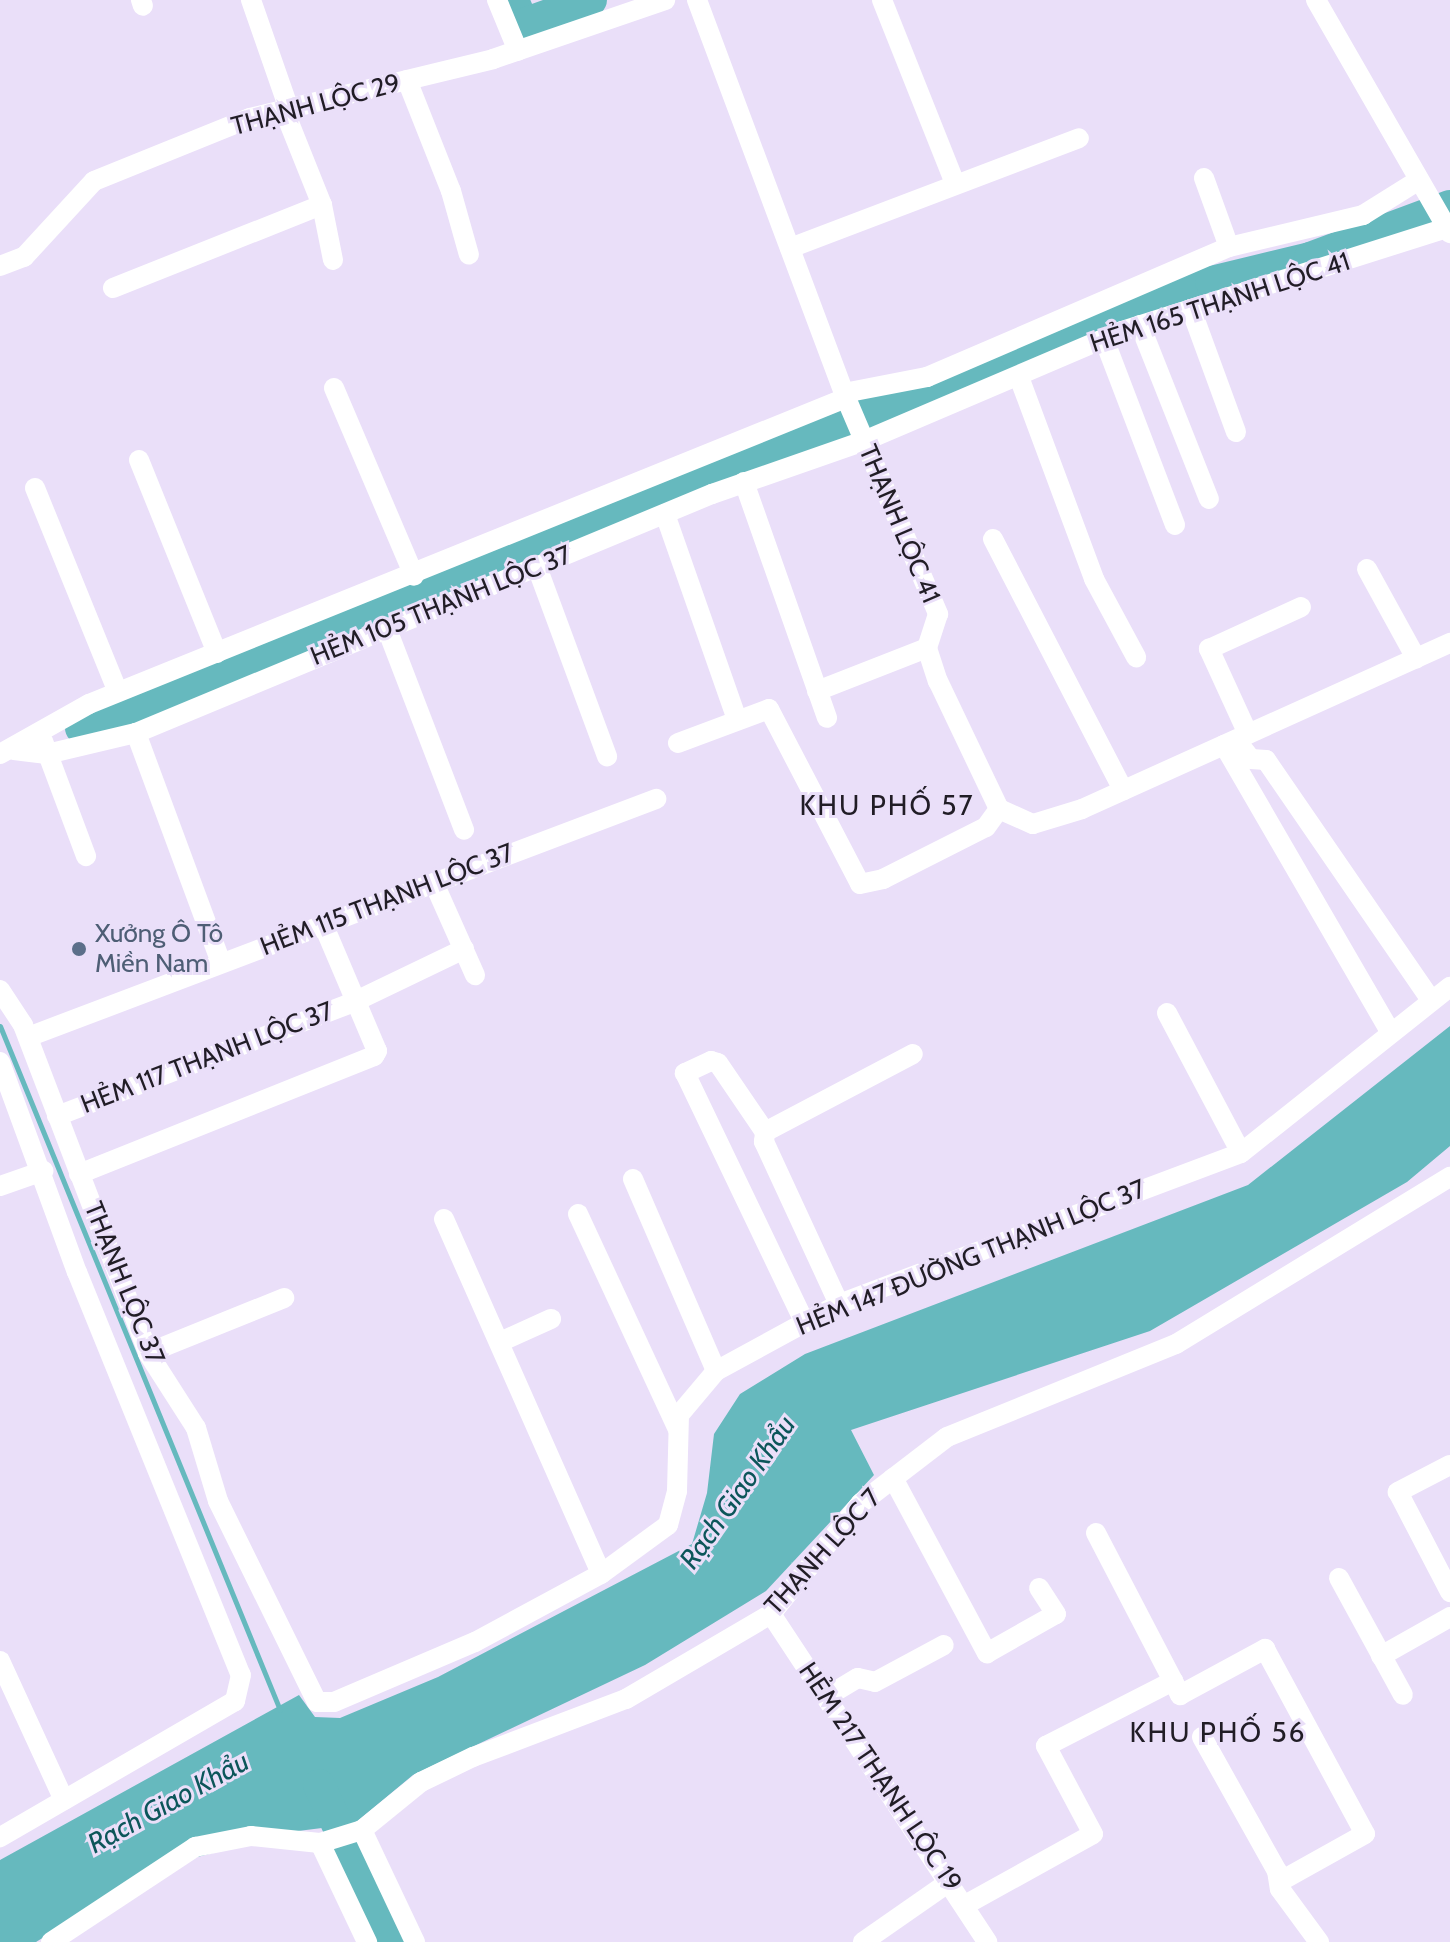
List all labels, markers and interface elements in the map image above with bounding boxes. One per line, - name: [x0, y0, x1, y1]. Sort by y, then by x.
- street label: THẠNH LỘC 29: [228, 67, 404, 143]
- street label: HẺM 165 THẠNH LỘC 41: [1086, 246, 1354, 360]
- street label: THẠNH LỘC 41: [852, 440, 946, 608]
- street label: HẺM 105 THẠNH LỘC 37: [306, 539, 576, 673]
- district label: KHU PHỐ 57: [799, 788, 975, 822]
- street label: HẺM 115 THẠNH LỘC 37: [256, 837, 518, 963]
- place label: Xưởng Ô Tô Miền Nam: [95, 918, 223, 980]
- marker: Xưởng Ô Tô Miền Nam: [70, 940, 88, 958]
- street label: HẺM 117 THẠNH LỘC 37: [76, 995, 338, 1121]
- street label: HẺM 147 ĐƯỜNG THẠNH LỘC 37: [792, 1174, 1150, 1342]
- street label: THẠNH LỘC 37: [77, 1197, 171, 1369]
- water label: Rạch Giao Khẩu: [672, 1409, 802, 1575]
- street label: THẠNH LỘC 7: [759, 1483, 887, 1621]
- street label: HẺM 217 THẠNH LỘC 19: [792, 1657, 968, 1897]
- district label: KHU PHỐ 56: [1130, 1715, 1306, 1749]
- water label: Rạch Giao Khẩu: [81, 1744, 255, 1860]

